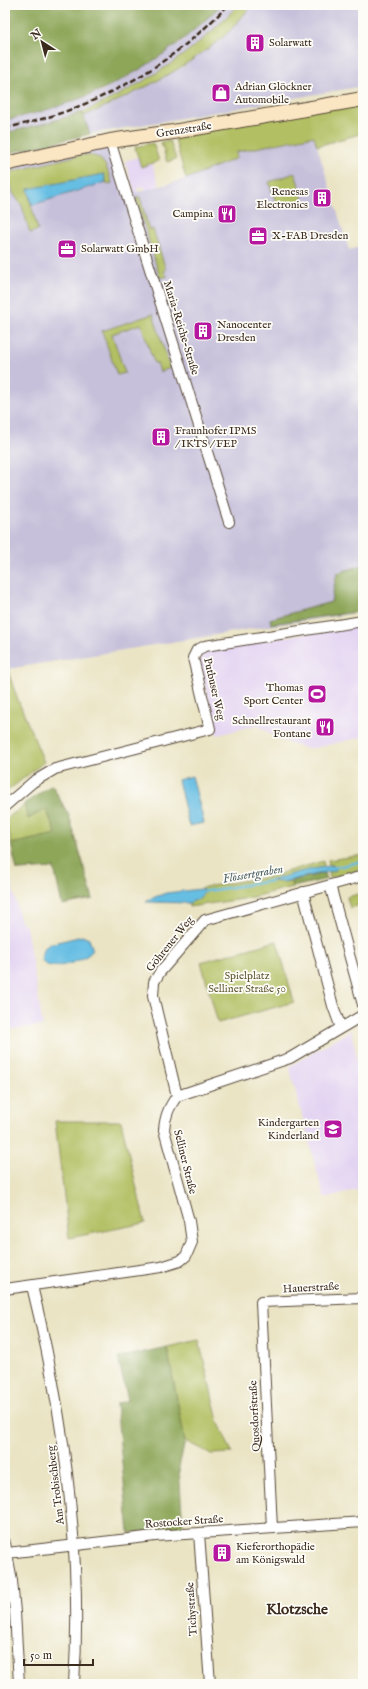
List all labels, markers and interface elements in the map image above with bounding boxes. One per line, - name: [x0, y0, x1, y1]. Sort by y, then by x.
- north arrow: [22, 22, 62, 62]
- text: N: [28, 26, 45, 44]
- building icon: Solarwatt: [244, 32, 266, 54]
- place label: Solarwatt: [269, 36, 312, 50]
- place label: Adrian Glöckner Automobile: [234, 80, 311, 107]
- shop icon: Adrian Glöckner Automobile: [210, 82, 232, 104]
- street label: Grenzstraße: [155, 119, 213, 141]
- place label: Renesas Electronics: [257, 185, 308, 212]
- building icon: Renesas Electronics: [311, 187, 333, 209]
- restaurant icon: Campina: [216, 203, 238, 225]
- place label: Campina: [172, 207, 213, 221]
- office icon: X-FAB Dresden: [247, 225, 269, 247]
- place label: X-FAB Dresden: [272, 229, 349, 243]
- office icon: Solarwatt GmbH: [56, 238, 78, 260]
- place label: Solarwatt GmbH: [81, 242, 159, 256]
- street label: Maria-Reiche-Straße: [160, 279, 202, 377]
- place label: Nanocenter Dresden: [217, 318, 271, 345]
- building icon: Nanocenter Dresden: [192, 320, 214, 342]
- place label: Fraunhofer IPMS / IKTS / FEP: [175, 424, 257, 451]
- building icon: Fraunhofer IPMS / IKTS / FEP: [150, 426, 172, 448]
- street label: Putbuser Weg: [200, 656, 228, 723]
- place label: Thomas Sport Center: [244, 681, 303, 708]
- sports icon: Thomas Sport Center: [306, 683, 328, 705]
- place label: Schnellrestaurant Fontane: [232, 714, 311, 741]
- restaurant icon: Schnellrestaurant Fontane: [314, 716, 336, 738]
- water label: Flössertgraben: [222, 861, 285, 888]
- street label: Göhrener Weg: [143, 912, 197, 975]
- park label: Spielplatz Selliner Straße 50: [208, 969, 286, 996]
- place label: Kindergarten Kinderland: [258, 1116, 319, 1143]
- school or university icon: Kindergarten Kinderland: [322, 1118, 344, 1140]
- street label: Selliner Straße: [170, 1128, 200, 1196]
- street label: Hauerstraße: [283, 1280, 339, 1296]
- street label: Quosdorfstraße: [246, 1380, 264, 1452]
- street label: Am Trobischberg: [44, 1444, 68, 1526]
- street label: Rostocker Straße: [144, 1512, 224, 1532]
- place label: Kieferorthopädie am Königswald: [236, 1540, 315, 1567]
- building icon: Kieferorthopädie am Königswald: [211, 1542, 233, 1564]
- street label: Tichystraße: [183, 1582, 201, 1636]
- district label: Klotzsche: [266, 1600, 328, 1619]
- scale bar: [24, 1641, 93, 1667]
- text: 50 m: [30, 1648, 52, 1663]

